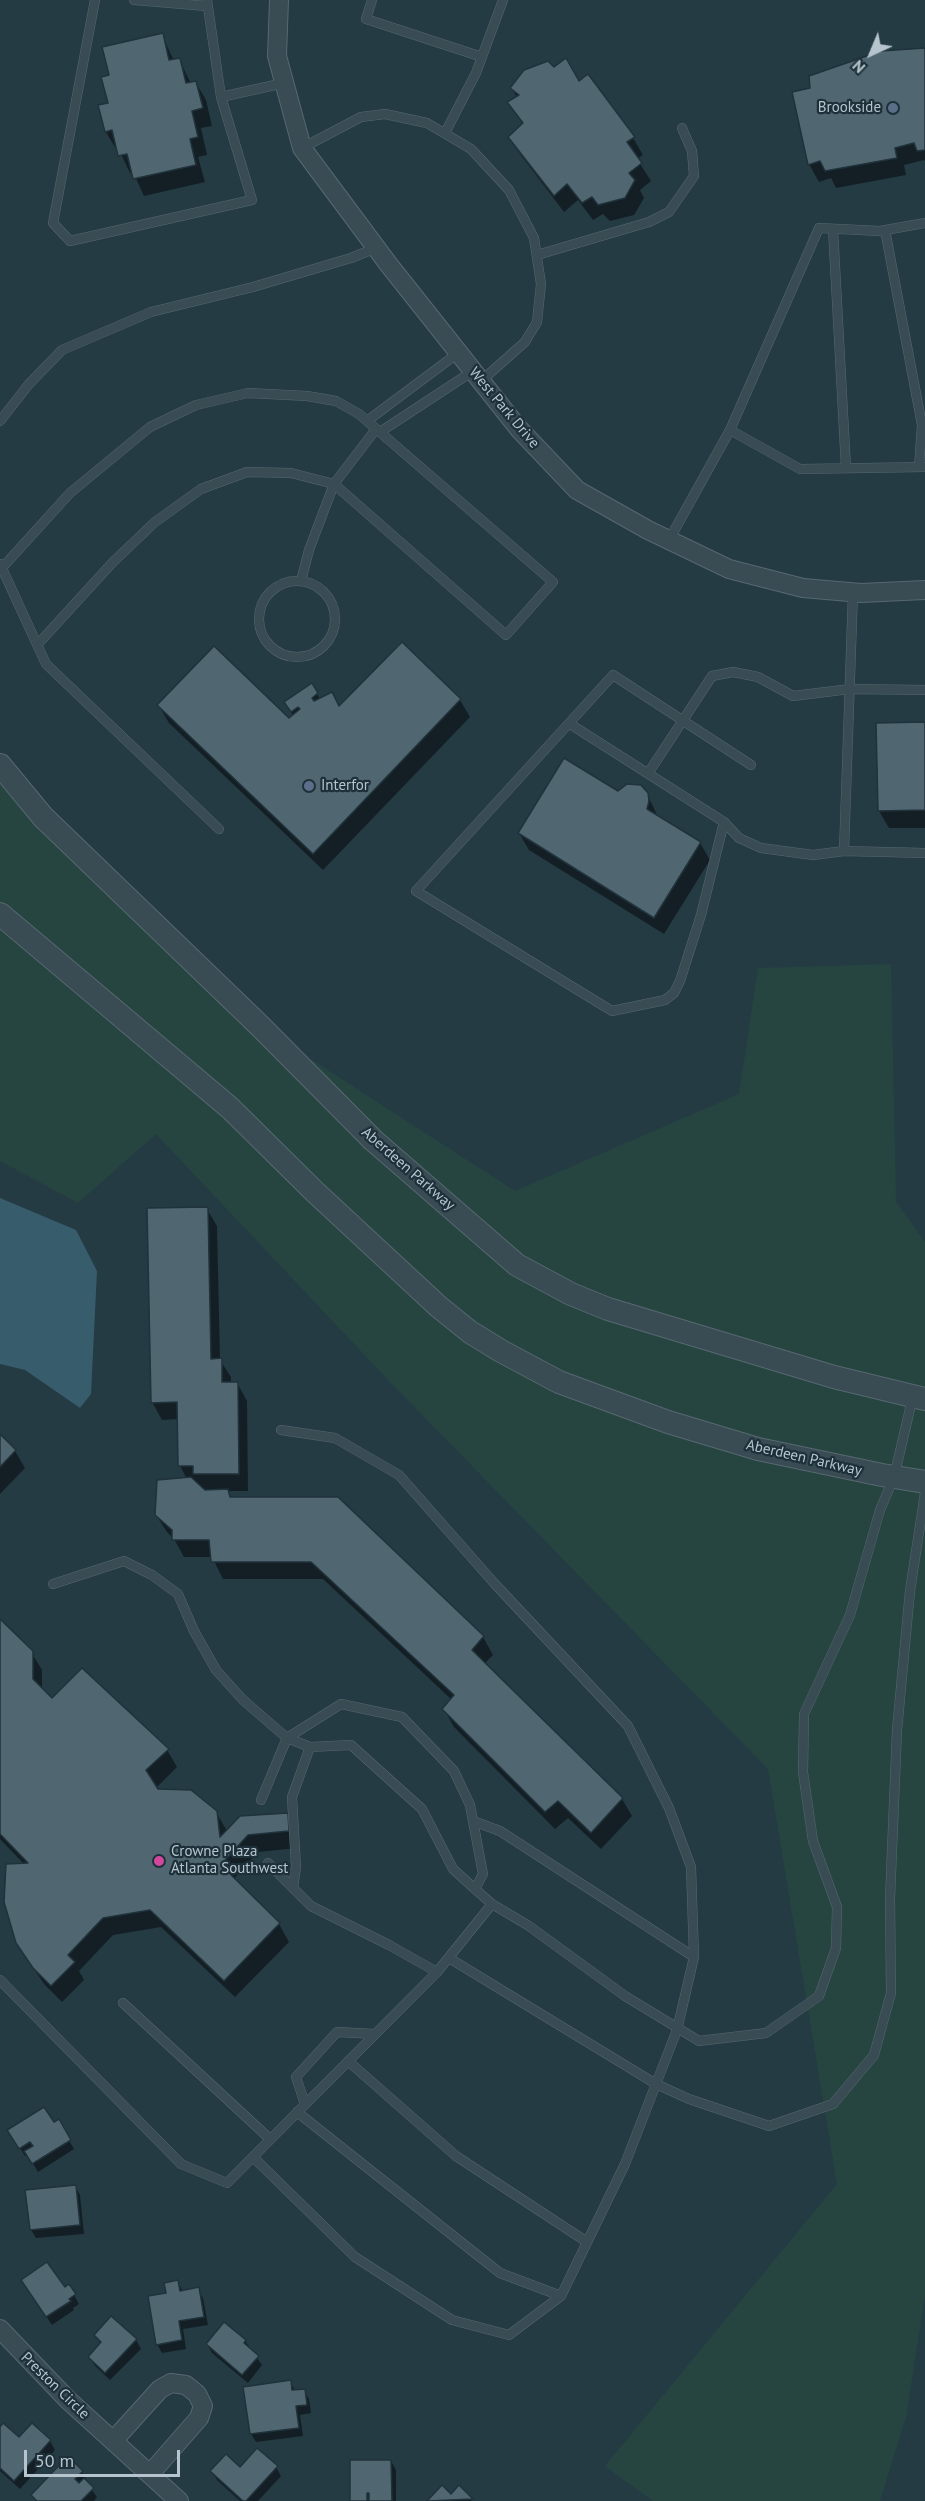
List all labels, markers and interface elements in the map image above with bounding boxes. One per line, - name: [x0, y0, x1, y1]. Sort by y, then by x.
- north arrow: [841, 24, 901, 84]
- text: N: [848, 56, 869, 78]
- place label: Brookside: [818, 99, 881, 117]
- marker: Brookside: [886, 101, 900, 115]
- street label: West Park Drive: [465, 364, 543, 452]
- place label: Interfor: [321, 777, 369, 795]
- marker: Interfor: [302, 779, 316, 793]
- street label: Aberdeen Parkway: [358, 1124, 458, 1214]
- street label: Aberdeen Parkway: [744, 1436, 864, 1480]
- place label: Crowne Plaza Atlanta Southwest: [171, 1843, 288, 1878]
- marker: Crowne Plaza Atlanta Southwest: [152, 1854, 166, 1868]
- street label: Preston Circle: [17, 2349, 93, 2423]
- scale bar: [27, 2438, 183, 2476]
- text: 50 m: [35, 2449, 74, 2472]

